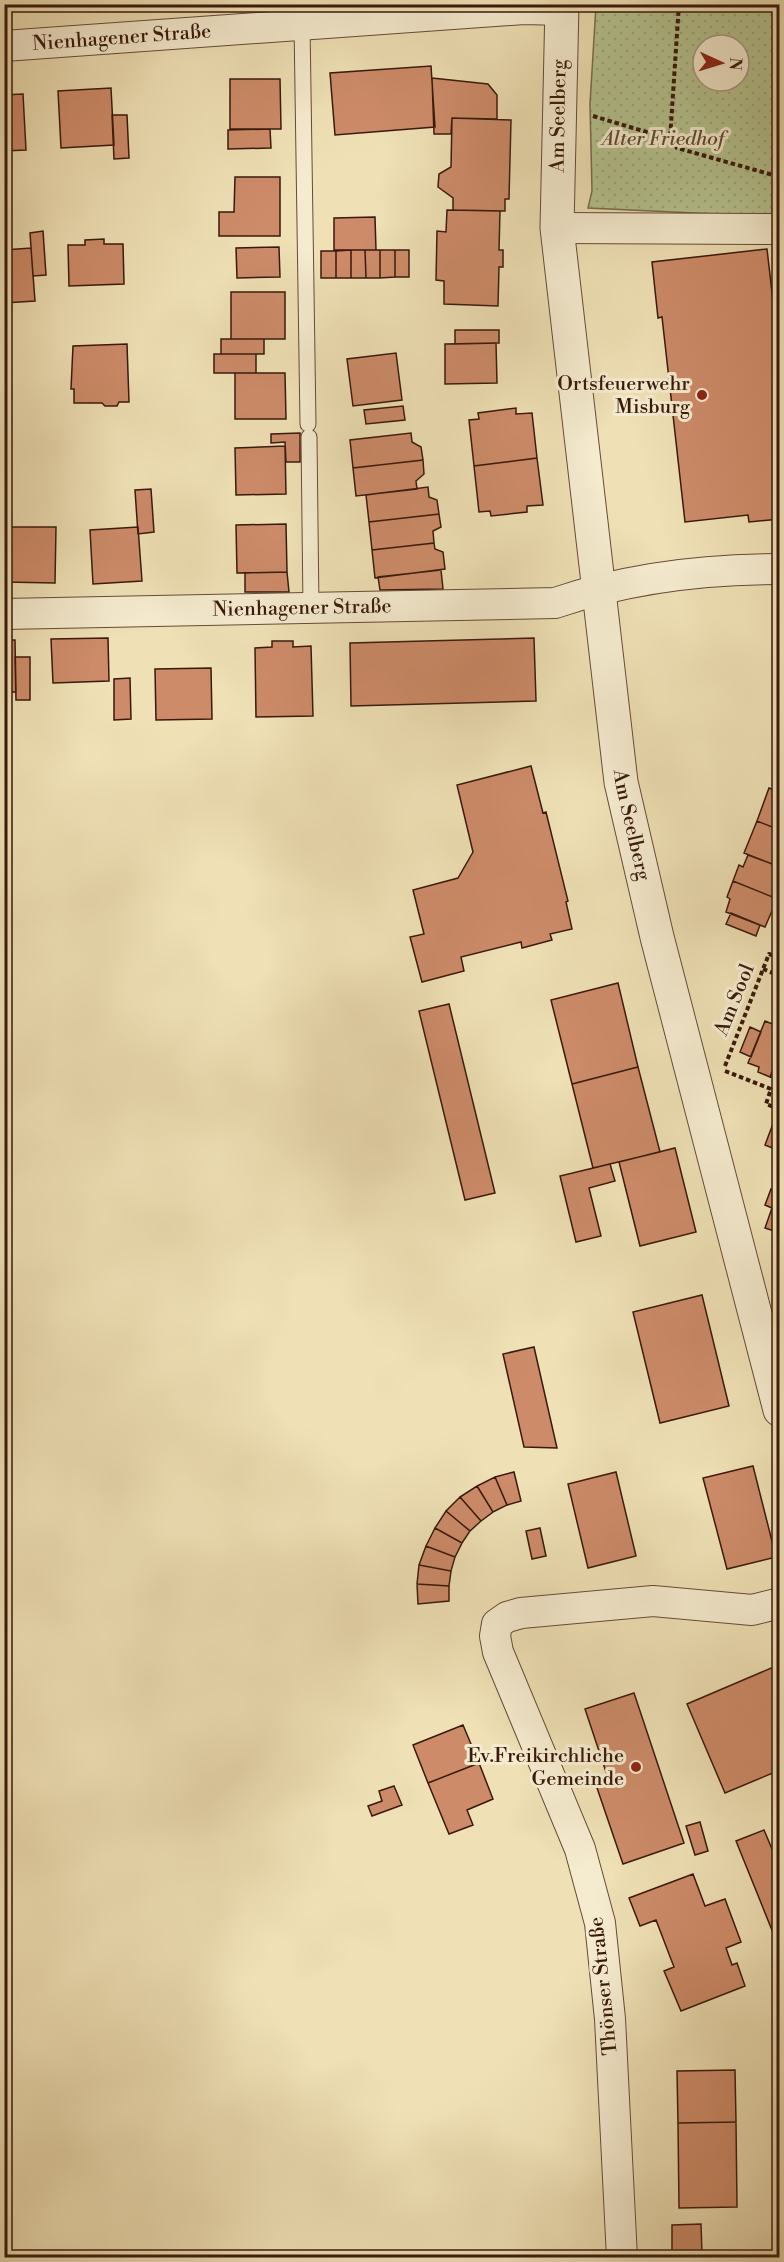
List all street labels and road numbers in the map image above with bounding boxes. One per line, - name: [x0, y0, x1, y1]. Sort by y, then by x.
- street label: Nienhagener Straße: [31, 19, 212, 56]
- street label: Am Seelberg: [545, 59, 572, 174]
- street label: Nienhagener Straße: [212, 594, 392, 622]
- street label: Am Seelberg: [607, 767, 656, 884]
- street label: Am Sool: [709, 960, 761, 1040]
- street label: Thönser Straße: [584, 1916, 624, 2056]

